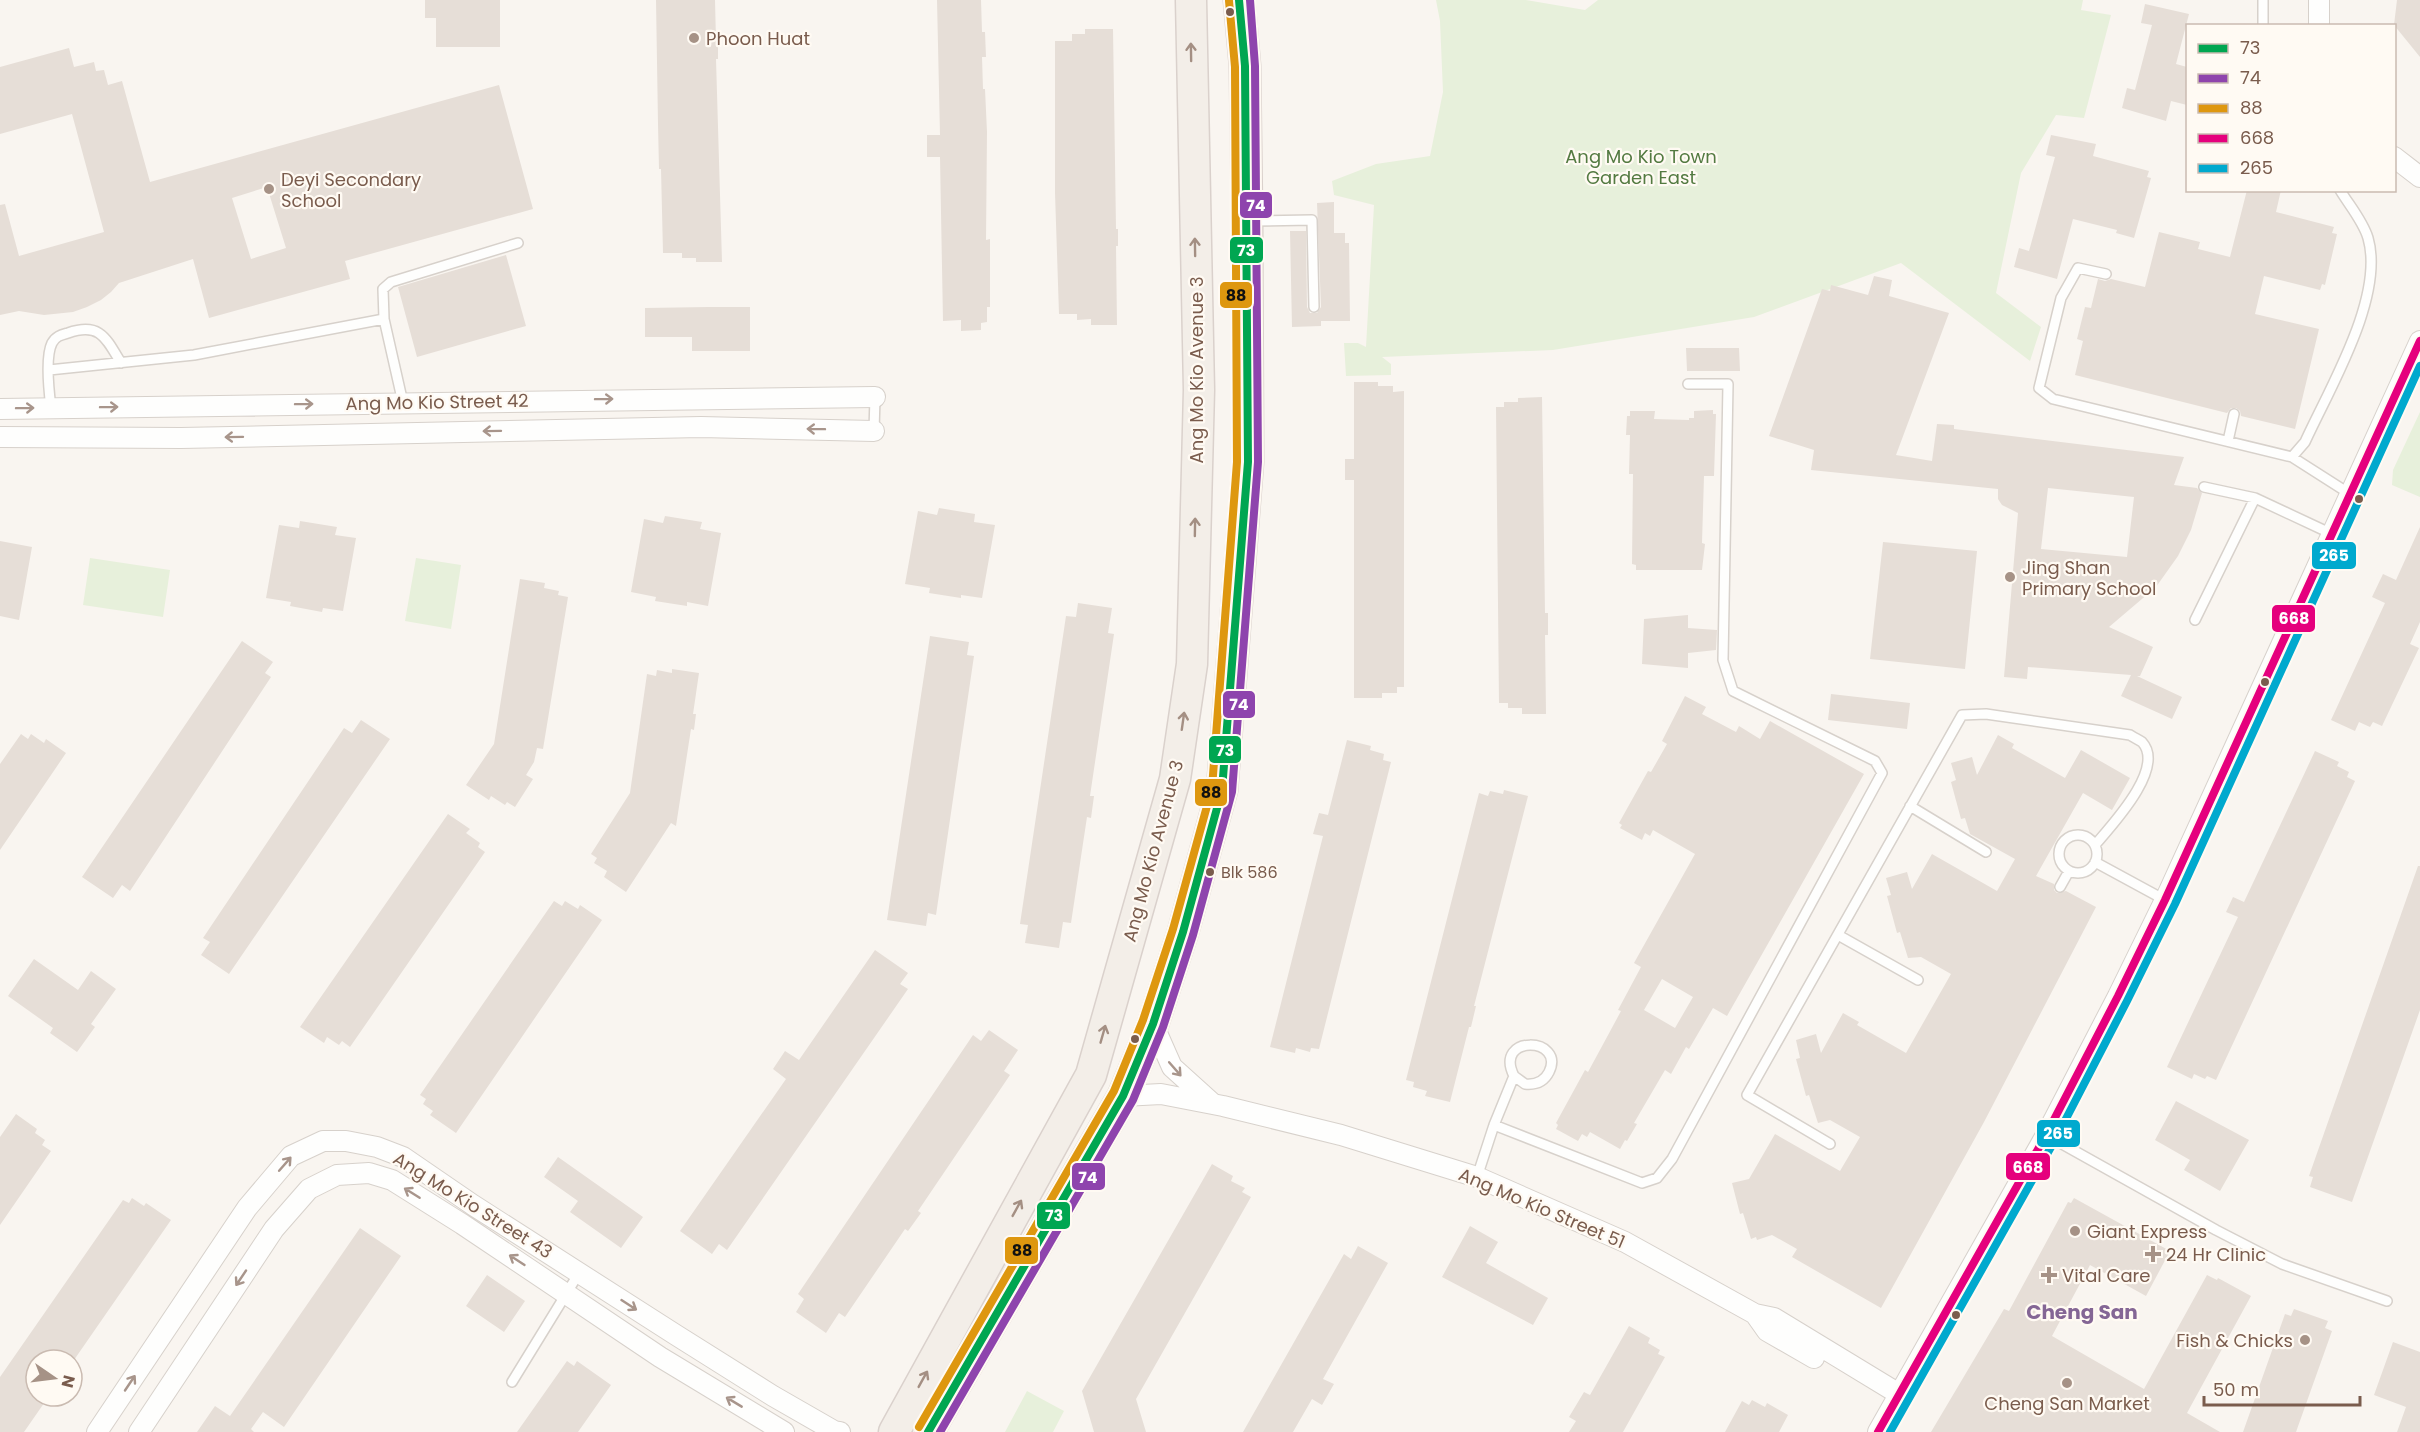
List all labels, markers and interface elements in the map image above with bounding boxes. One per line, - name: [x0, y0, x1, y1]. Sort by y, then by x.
- unlabelled marker: [1224, 6, 1236, 18]
- legend: [2186, 24, 2396, 192]
- place label: Phoon Huat: [706, 26, 810, 51]
- marker: Phoon Huat: [687, 31, 701, 45]
- text: 73: [2240, 35, 2260, 60]
- one-way arrow: [1186, 43, 1197, 63]
- text: 74: [2240, 65, 2261, 90]
- text: 88: [2240, 95, 2263, 120]
- text: 668: [2240, 125, 2274, 150]
- park label: Ang Mo Kio Town Garden East: [1565, 144, 1717, 190]
- text: 265: [2240, 155, 2273, 180]
- place label: Deyi Secondary School: [281, 167, 421, 213]
- marker: Deyi Secondary School: [262, 182, 276, 196]
- line badge: 74: [1239, 191, 1273, 219]
- text: 74: [1246, 194, 1266, 217]
- line badge: 73: [1229, 236, 1264, 264]
- one-way arrow: [1190, 238, 1201, 258]
- text: 73: [1237, 239, 1255, 262]
- street label: Ang Mo Kio Avenue 3: [1184, 277, 1209, 463]
- line badge: 88: [1219, 281, 1253, 309]
- text: 88: [1226, 284, 1246, 307]
- street label: Ang Mo Kio Street 42: [345, 388, 529, 416]
- one-way arrow: [593, 394, 613, 405]
- one-way arrow: [294, 398, 314, 410]
- one-way arrow: [99, 401, 119, 413]
- one-way arrow: [15, 403, 35, 414]
- one-way arrow: [806, 424, 826, 435]
- one-way arrow: [482, 425, 502, 437]
- one-way arrow: [224, 431, 244, 442]
- unlabelled marker: [2353, 493, 2365, 505]
- one-way arrow: [1189, 518, 1201, 538]
- line badge: 265: [2311, 541, 2357, 570]
- text: 265: [2319, 544, 2349, 567]
- place label: Jing Shan Primary School: [2022, 555, 2156, 601]
- marker: Jing Shan Primary School: [2003, 570, 2017, 584]
- line badge: 668: [2271, 604, 2316, 633]
- text: 668: [2279, 607, 2309, 630]
- unlabelled marker: [2259, 676, 2271, 688]
- line badge: 74: [1222, 690, 1256, 719]
- text: 74: [1229, 693, 1249, 716]
- one-way arrow: [1178, 712, 1189, 732]
- line badge: 73: [1208, 735, 1242, 764]
- text: 73: [1216, 739, 1234, 762]
- street label: Ang Mo Kio Avenue 3: [1117, 757, 1189, 945]
- line badge: 88: [1194, 778, 1228, 807]
- text: 88: [1201, 781, 1221, 804]
- place label: Blk 586: [1221, 861, 1278, 884]
- marker: Blk 586: [1204, 866, 1216, 878]
- one-way arrow: [1098, 1025, 1109, 1044]
- unlabelled marker: [1129, 1033, 1141, 1045]
- one-way arrow: [1169, 1061, 1182, 1077]
- line badge: 265: [2036, 1119, 2081, 1148]
- text: 265: [2043, 1122, 2073, 1145]
- street label: Ang Mo Kio Street 43: [389, 1146, 557, 1264]
- line badge: 668: [2005, 1152, 2051, 1181]
- one-way arrow: [277, 1156, 291, 1172]
- text: 668: [2013, 1156, 2043, 1179]
- line badge: 74: [1071, 1162, 1106, 1191]
- street label: Ang Mo Kio Street 51: [1455, 1162, 1629, 1254]
- text: 74: [1078, 1166, 1098, 1189]
- one-way arrow: [404, 1186, 421, 1198]
- one-way arrow: [1011, 1200, 1023, 1217]
- line badge: 73: [1036, 1201, 1071, 1230]
- text: 73: [1045, 1204, 1063, 1227]
- place label: Giant Express: [2087, 1219, 2207, 1244]
- marker: Giant Express: [2068, 1224, 2082, 1238]
- line badge: 88: [1004, 1236, 1039, 1265]
- text: 88: [1012, 1239, 1032, 1262]
- place label: 24 Hr Clinic: [2166, 1242, 2266, 1267]
- marker: 24 Hr Clinic: [2144, 1245, 2162, 1263]
- one-way arrow: [509, 1253, 526, 1265]
- place label: Vital Care: [2062, 1263, 2151, 1288]
- marker: Vital Care: [2040, 1266, 2058, 1284]
- one-way arrow: [235, 1269, 247, 1286]
- one-way arrow: [620, 1298, 637, 1311]
- district label: Cheng San: [2026, 1298, 2138, 1326]
- unlabelled marker: [1950, 1309, 1962, 1321]
- place label: Fish & Chicks: [2176, 1328, 2293, 1353]
- marker: Fish & Chicks: [2298, 1333, 2312, 1347]
- north arrow: [24, 1348, 84, 1408]
- scale bar: [2204, 1369, 2360, 1407]
- one-way arrow: [918, 1371, 929, 1389]
- text: N: [55, 1373, 81, 1390]
- one-way arrow: [124, 1376, 136, 1392]
- marker: Cheng San Market: [2060, 1376, 2074, 1390]
- text: 50 m: [2213, 1377, 2259, 1402]
- place label: Cheng San Market: [1984, 1391, 2150, 1416]
- one-way arrow: [726, 1395, 743, 1407]

